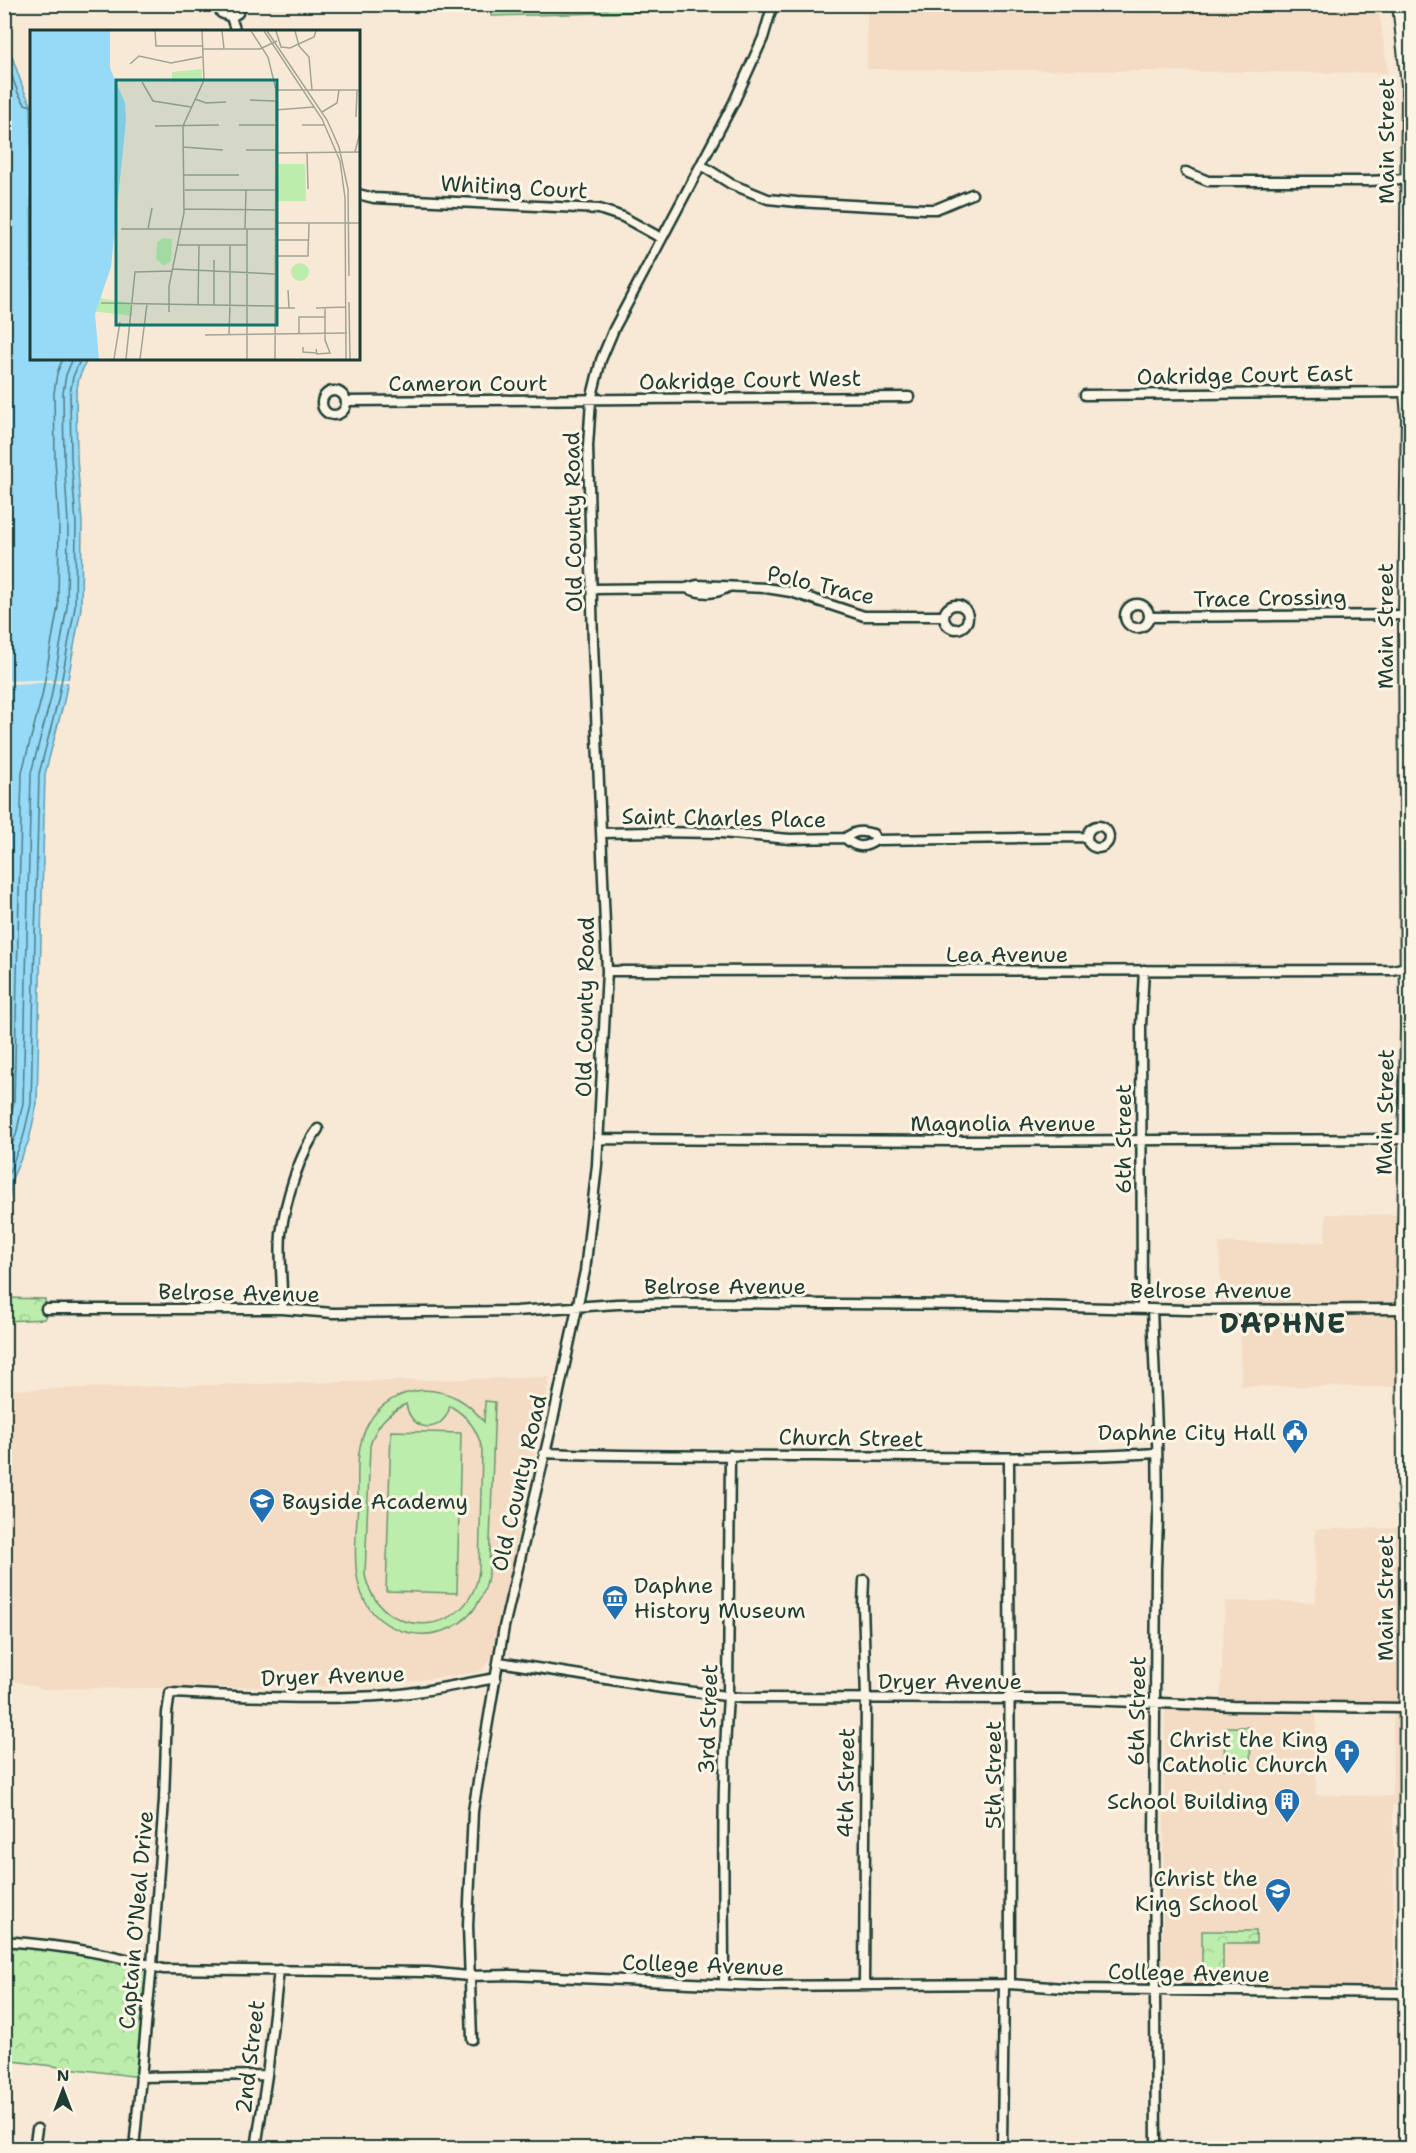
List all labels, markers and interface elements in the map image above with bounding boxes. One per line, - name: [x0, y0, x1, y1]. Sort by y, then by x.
- inset map: [30, 30, 360, 360]
- street label: Main Street: [1372, 78, 1401, 204]
- street label: Whiting Court: [440, 169, 588, 205]
- street label: Oakridge Court East: [1136, 359, 1354, 391]
- street label: Oakridge Court West: [639, 364, 861, 396]
- street label: Cameron Court: [388, 369, 548, 398]
- street label: Old County Road: [557, 431, 589, 613]
- street label: Polo Trace: [764, 559, 878, 611]
- street label: Main Street: [1371, 563, 1400, 689]
- street label: Trace Crossing: [1193, 582, 1347, 614]
- street label: Saint Charles Place: [621, 802, 827, 834]
- street label: Old County Road: [569, 916, 601, 1098]
- street label: Lea Avenue: [946, 940, 1068, 969]
- street label: Main Street: [1369, 1049, 1401, 1175]
- street label: 6th Street: [1109, 1084, 1138, 1194]
- street label: Magnolia Avenue: [910, 1109, 1096, 1138]
- street label: Belrose Avenue: [644, 1272, 806, 1301]
- street label: Belrose Avenue: [1130, 1276, 1292, 1305]
- street label: Belrose Avenue: [158, 1277, 320, 1309]
- district label: DAPHNE: [1219, 1304, 1347, 1342]
- street label: Old County Road: [485, 1392, 553, 1574]
- public building icon: Daphne City Hall: [1280, 1417, 1310, 1455]
- place label: Daphne City Hall: [1098, 1418, 1276, 1447]
- street label: Church Street: [778, 1422, 924, 1454]
- school or university icon: Bayside Academy: [247, 1486, 277, 1524]
- place label: Bayside Academy: [282, 1487, 468, 1516]
- street label: Main Street: [1371, 1535, 1400, 1661]
- place label: Daphne History Museum: [634, 1571, 806, 1625]
- museum icon: Daphne History Museum: [600, 1583, 630, 1621]
- street label: 6th Street: [1122, 1656, 1152, 1766]
- street label: Dryer Avenue: [260, 1659, 406, 1693]
- street label: 3rd Street: [692, 1663, 724, 1775]
- street label: Dryer Avenue: [878, 1667, 1022, 1696]
- street label: 5th Street: [979, 1721, 1008, 1829]
- place label: Christ the King Catholic Church: [1162, 1725, 1328, 1779]
- street label: 4th Street: [831, 1728, 861, 1838]
- church icon: Christ the King Catholic Church: [1332, 1737, 1362, 1775]
- building icon: School Building: [1272, 1786, 1302, 1824]
- place label: School Building: [1107, 1787, 1268, 1816]
- street label: Captain O'Neal Drive: [112, 1809, 160, 2031]
- place label: Christ the King School: [1135, 1864, 1258, 1918]
- school or university icon: Christ the King School: [1263, 1876, 1293, 1914]
- street label: College Avenue: [621, 1948, 785, 1982]
- street label: College Avenue: [1108, 1957, 1270, 1989]
- street label: 2nd Street: [229, 1999, 271, 2115]
- north arrow: [33, 2060, 93, 2120]
- text: N: [57, 2065, 69, 2086]

